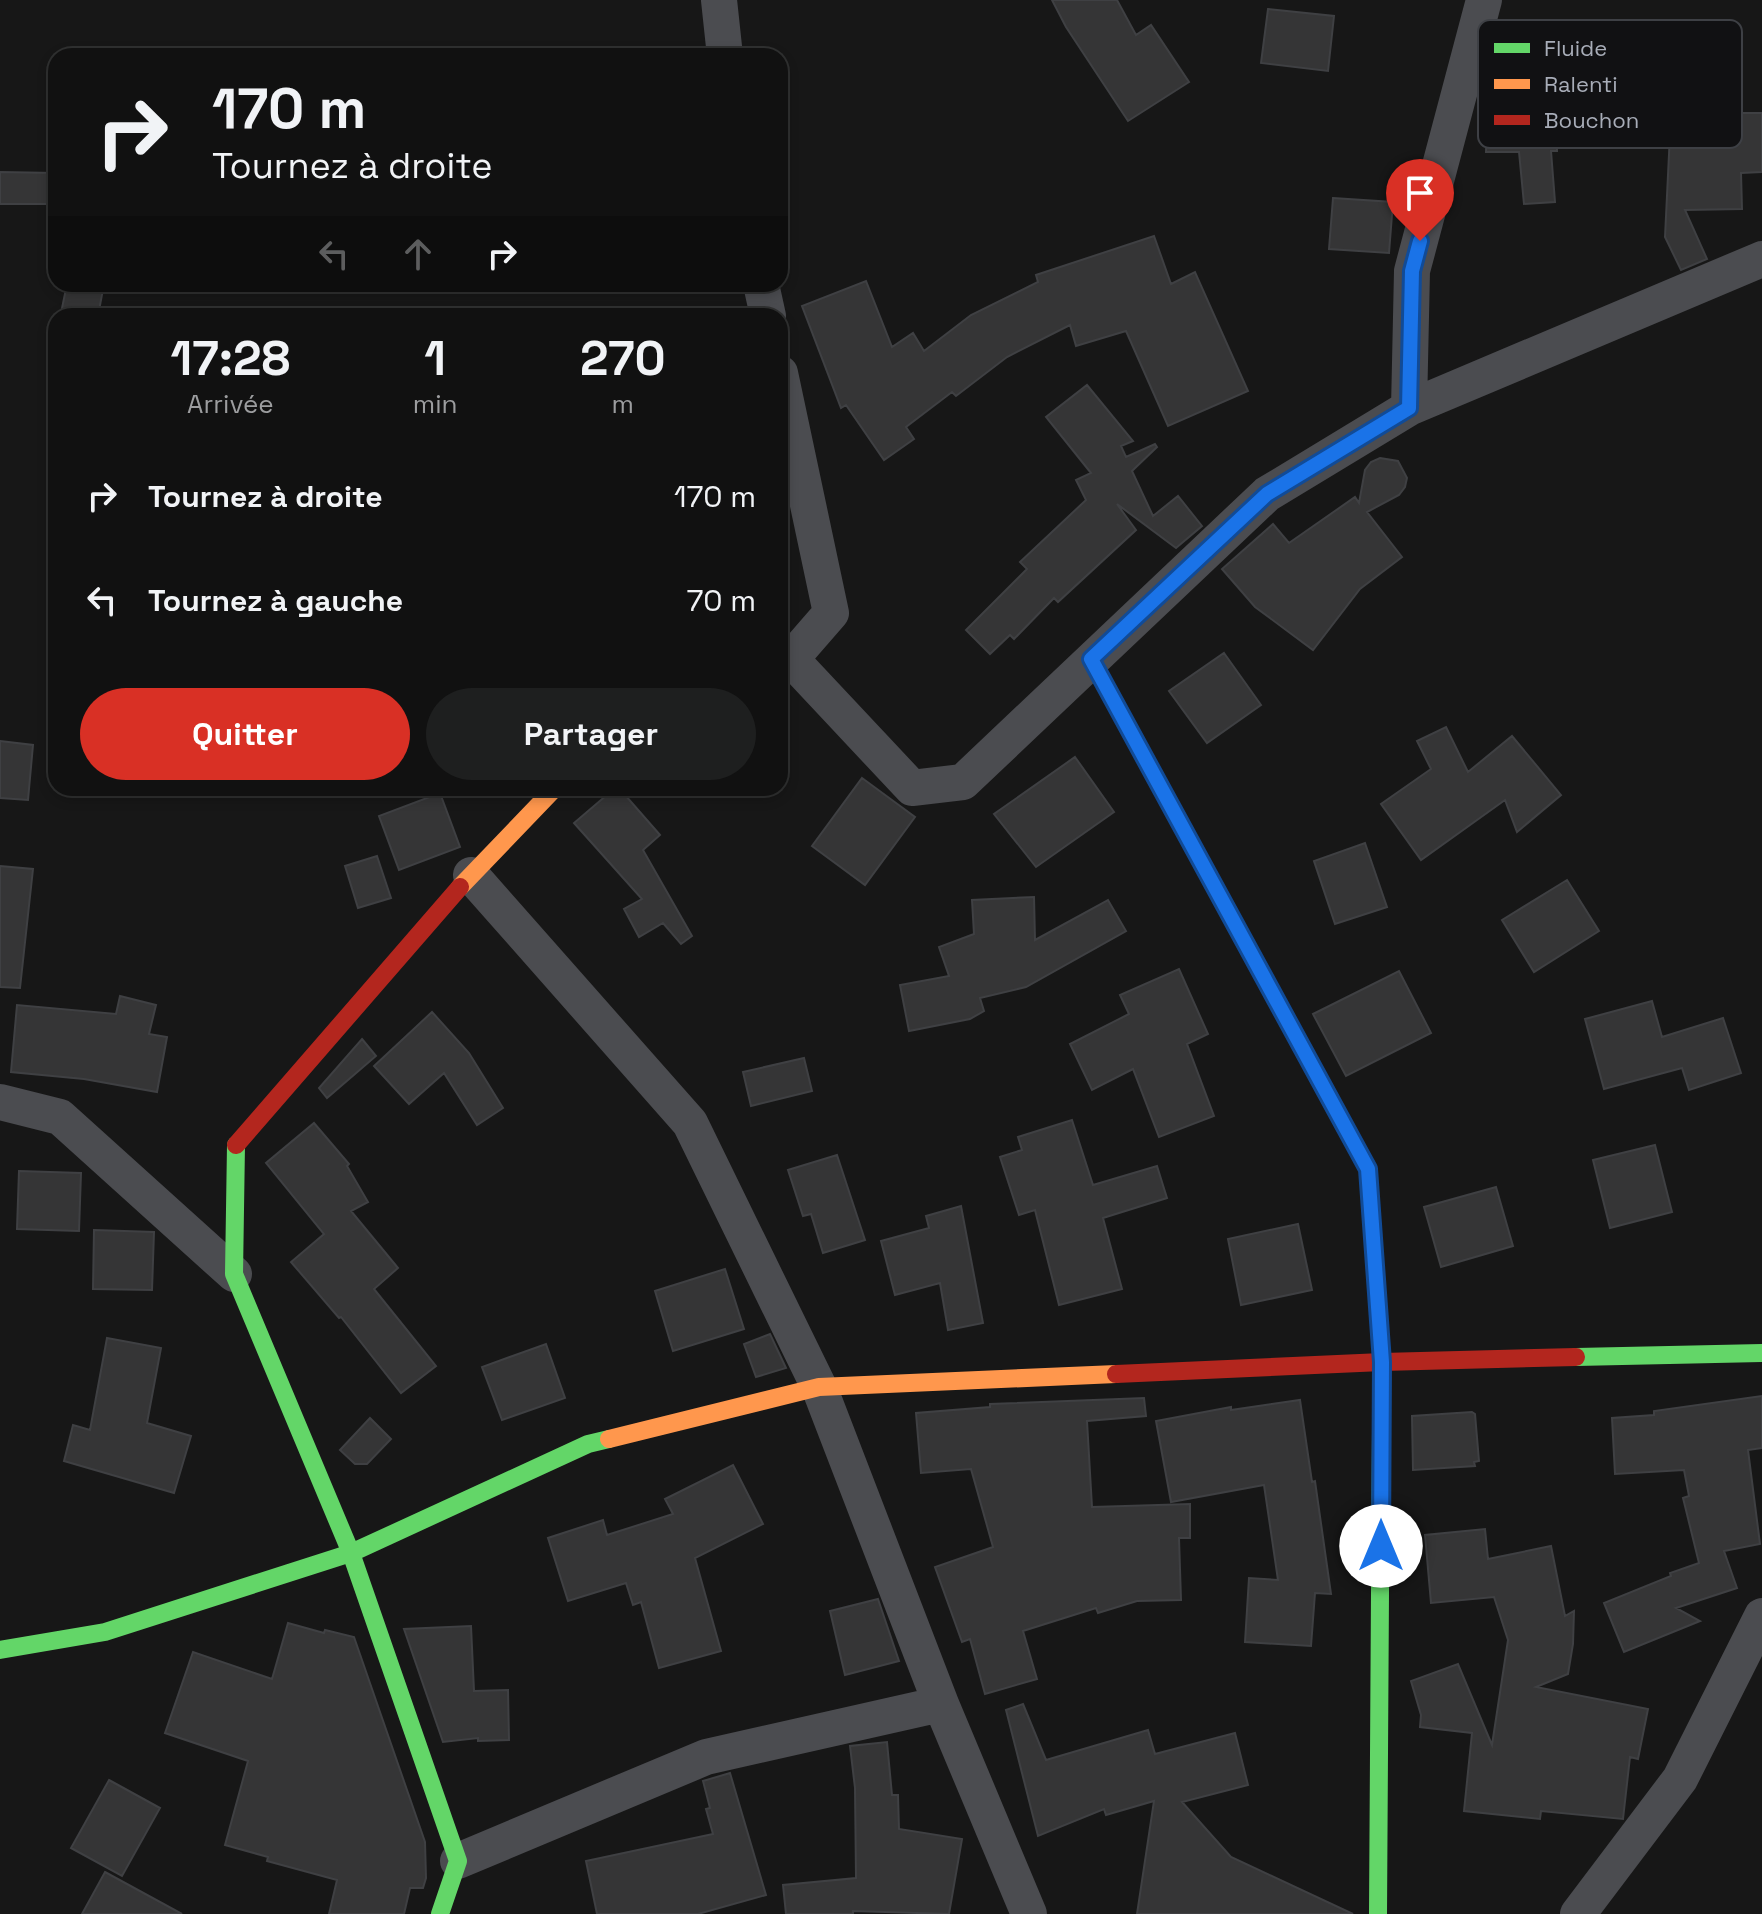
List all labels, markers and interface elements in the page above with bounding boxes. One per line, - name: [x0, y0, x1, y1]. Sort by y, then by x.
- legend: [1478, 20, 1742, 148]
- text: Fluide: [1544, 34, 1607, 62]
- text: Ralenti: [1544, 70, 1618, 98]
- text: 170 m: [212, 73, 366, 144]
- icon: right: [80, 80, 184, 184]
- text: Bouchon: [1544, 106, 1639, 134]
- text: Tournez à droite: [212, 143, 493, 189]
- pin: [1386, 159, 1454, 241]
- icon: arrive: [1398, 171, 1442, 215]
- icon: left: [312, 232, 356, 276]
- icon: ahead: [396, 232, 440, 276]
- icon: right: [480, 232, 524, 276]
- text: 17:28: [170, 328, 290, 389]
- text: 1: [424, 328, 446, 389]
- text: 270: [580, 328, 666, 389]
- text: Arrivée: [187, 387, 274, 421]
- text: min: [413, 387, 458, 421]
- text: m: [612, 387, 634, 421]
- icon: right: [80, 474, 124, 518]
- text: Tournez à droite: [148, 477, 382, 516]
- text: 170 m: [674, 477, 756, 516]
- icon: left: [80, 578, 124, 622]
- text: Tournez à gauche: [148, 581, 403, 620]
- text: 70 m: [687, 581, 756, 620]
- button: Quitter: [80, 688, 410, 780]
- button: Partager: [426, 688, 756, 780]
- position arrow: [1339, 1504, 1423, 1588]

